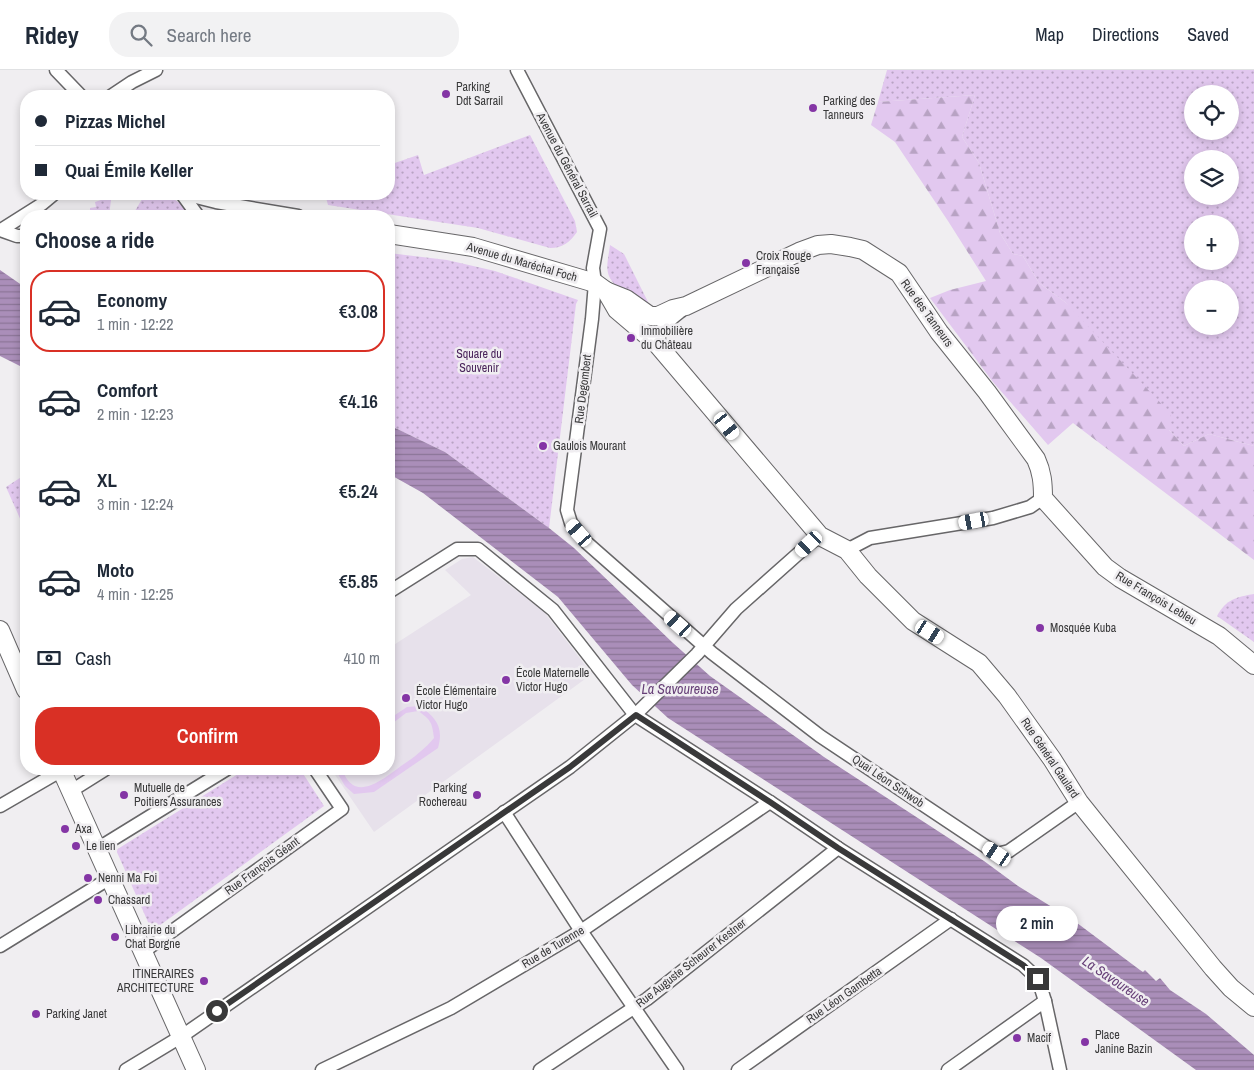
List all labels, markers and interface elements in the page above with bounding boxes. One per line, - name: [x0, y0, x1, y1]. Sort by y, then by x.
- search box: [109, 12, 459, 57]
- text: Ridey: [25, 19, 79, 51]
- icon: search: [127, 21, 155, 49]
- text: Search here: [167, 22, 251, 48]
- text: Map: [1035, 22, 1064, 47]
- text: Directions: [1092, 22, 1159, 47]
- text: Saved: [1187, 22, 1229, 47]
- place label: Parking Ddt Sarrail: [456, 79, 503, 109]
- map controls: [1184, 85, 1239, 335]
- button: locate: [1184, 85, 1239, 140]
- marker: Parking Ddt Sarrail: [440, 88, 452, 100]
- place label: Parking des Tanneurs: [823, 93, 876, 123]
- marker: Parking des Tanneurs: [807, 102, 819, 114]
- text: Pizzas Michel: [65, 108, 165, 134]
- street label: Avenue du Général Sarrail: [532, 109, 601, 220]
- button: layers: [1184, 150, 1239, 205]
- text: Quai Émile Keller: [65, 157, 193, 183]
- button: +: [1184, 215, 1239, 270]
- text: Choose a ride: [35, 225, 154, 255]
- street label: Avenue du Maréchal Foch: [464, 238, 579, 285]
- place label: Croix Rouge Française: [756, 248, 811, 278]
- marker: Croix Rouge Française: [740, 257, 752, 269]
- street label: Rue des Tanneurs: [897, 276, 957, 350]
- button: −: [1184, 280, 1239, 335]
- text: Economy: [97, 287, 167, 313]
- icon: car: [37, 289, 82, 334]
- text: €3.08: [339, 298, 378, 324]
- text: 1 min · 12:22: [97, 313, 174, 335]
- place label: Immobilière du Château: [641, 323, 693, 353]
- marker: Immobilière du Château: [625, 332, 637, 344]
- park label: Square du Souvenir: [456, 346, 502, 376]
- street label: Rue Degombert: [571, 353, 595, 424]
- text: Comfort: [97, 377, 158, 403]
- icon: car: [37, 379, 82, 424]
- text: €4.16: [339, 388, 378, 414]
- text: 2 min · 12:23: [97, 403, 174, 425]
- car: [711, 410, 742, 442]
- place label: Gaulois Mourant: [553, 438, 626, 454]
- marker: Gaulois Mourant: [537, 440, 549, 452]
- text: XL: [97, 467, 117, 493]
- icon: car: [37, 469, 82, 514]
- text: €5.24: [339, 478, 378, 504]
- text: 3 min · 12:24: [97, 493, 174, 515]
- car: [957, 511, 990, 531]
- car: [563, 517, 594, 549]
- car: [792, 528, 825, 560]
- text: Moto: [97, 557, 134, 583]
- icon: car: [37, 559, 82, 604]
- text: €5.85: [339, 568, 378, 594]
- street label: Rue François Lebleu: [1113, 568, 1199, 628]
- text: 4 min · 12:25: [97, 583, 174, 605]
- car: [661, 608, 694, 640]
- car: [913, 618, 946, 646]
- place label: Mosquée Kuba: [1050, 620, 1117, 636]
- marker: Mosquée Kuba: [1034, 622, 1046, 634]
- icon: cash: [35, 644, 63, 672]
- text: Cash: [75, 645, 111, 671]
- text: 410 m: [344, 647, 380, 669]
- place label: École Maternelle Victor Hugo: [516, 665, 589, 695]
- marker: École Maternelle Victor Hugo: [500, 674, 512, 686]
- water label: La Savoureuse: [641, 680, 719, 698]
- place label: École Élémentaire Victor Hugo: [416, 683, 496, 713]
- marker: École Élémentaire Victor Hugo: [400, 692, 412, 704]
- button: Confirm: [35, 707, 380, 765]
- street label: Rue Général Gaulard: [1017, 715, 1083, 801]
- street label: Quai Léon Schwob: [849, 751, 927, 811]
- place label: Mutuelle de Poitiers Assurances: [134, 780, 222, 810]
- place label: Parking Rochereau: [419, 780, 468, 810]
- marker: Mutuelle de Poitiers Assurances: [118, 789, 130, 801]
- marker: Parking Rochereau: [471, 789, 483, 801]
- place label: Axa: [74, 821, 92, 837]
- marker: Axa: [59, 823, 71, 835]
- street label: Rue François Géant: [221, 833, 303, 899]
- place label: Le lien: [86, 838, 116, 854]
- car: [980, 839, 1013, 869]
- marker: Le lien: [70, 840, 82, 852]
- place label: Nenni Ma Foi: [98, 870, 157, 886]
- marker: Nenni Ma Foi: [82, 872, 94, 884]
- place label: Chassard: [108, 892, 150, 908]
- marker: Chassard: [92, 894, 104, 906]
- callout: 2 min: [997, 906, 1079, 942]
- text: 2 min: [1020, 912, 1054, 934]
- street label: Rue Auguste Scheurer Kestner: [633, 914, 750, 1011]
- place label: Librairie du Chat Borgne: [125, 922, 180, 952]
- street label: Rue de Turenne: [519, 922, 587, 972]
- marker: Librairie du Chat Borgne: [109, 931, 121, 943]
- water label: La Savoureuse: [1079, 952, 1153, 1010]
- street label: Rue Léon Gambetta: [803, 963, 885, 1027]
- place label: ITINERAIRES ARCHITECTURE: [116, 966, 194, 996]
- route end: [1027, 968, 1049, 990]
- marker: ITINERAIRES ARCHITECTURE: [198, 975, 210, 987]
- route start: [206, 1000, 228, 1022]
- place label: Parking Janet: [46, 1006, 107, 1022]
- marker: Parking Janet: [30, 1008, 42, 1020]
- place label: Place Janine Bazin: [1095, 1027, 1152, 1057]
- place label: Macif: [1027, 1030, 1051, 1046]
- marker: Macif: [1011, 1032, 1023, 1044]
- marker: Place Janine Bazin: [1079, 1036, 1091, 1048]

